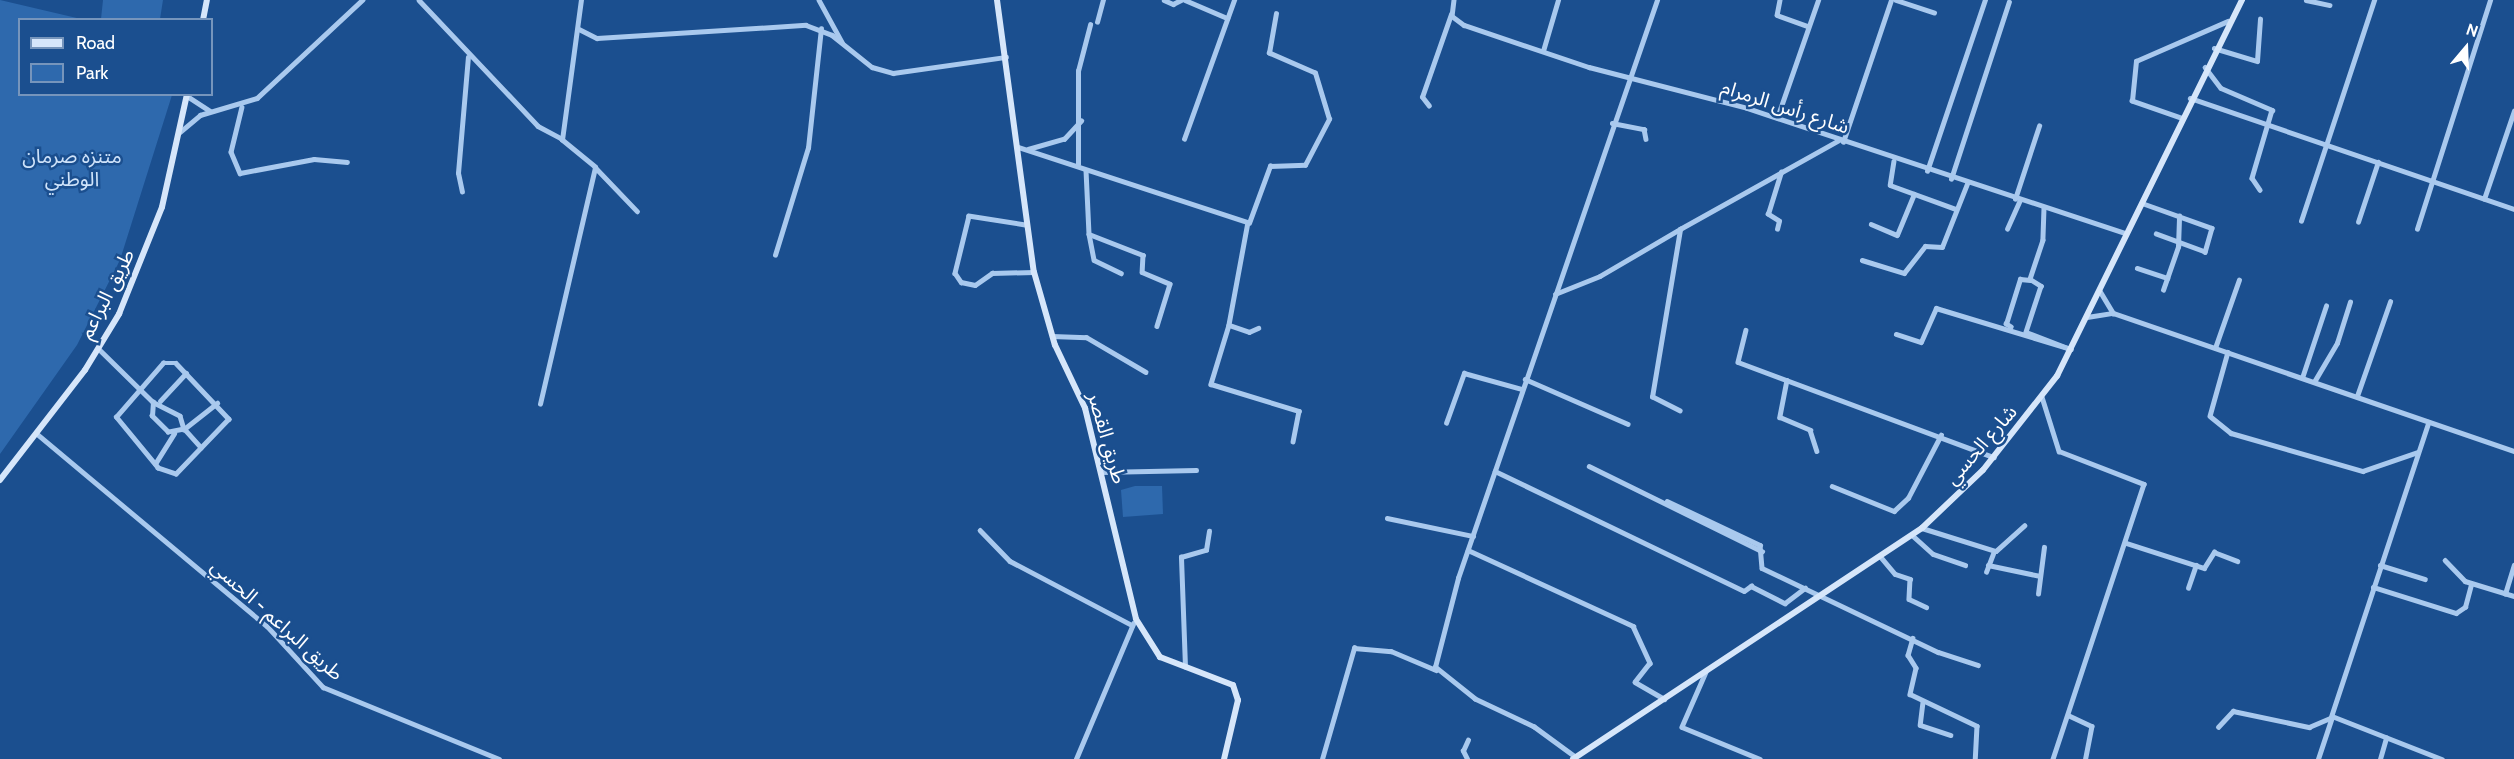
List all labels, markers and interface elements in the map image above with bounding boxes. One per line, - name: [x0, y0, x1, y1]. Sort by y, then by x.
- legend: [18, 18, 213, 96]
- north arrow: [2436, 18, 2496, 78]
- text: N: [2464, 20, 2480, 41]
- text: Road: [76, 32, 115, 54]
- text: Park: [76, 62, 108, 84]
- street label: شارع رأس الرمرام: [1718, 75, 1852, 139]
- park label: متنزه صرمان الوطني: [22, 144, 122, 191]
- street label: طريق البراعم: [74, 245, 140, 343]
- street label: طريق القصر: [1082, 389, 1132, 487]
- street label: شارع الحسي: [1940, 400, 2022, 490]
- street label: طريق البراعم - الحسي: [206, 554, 348, 686]

